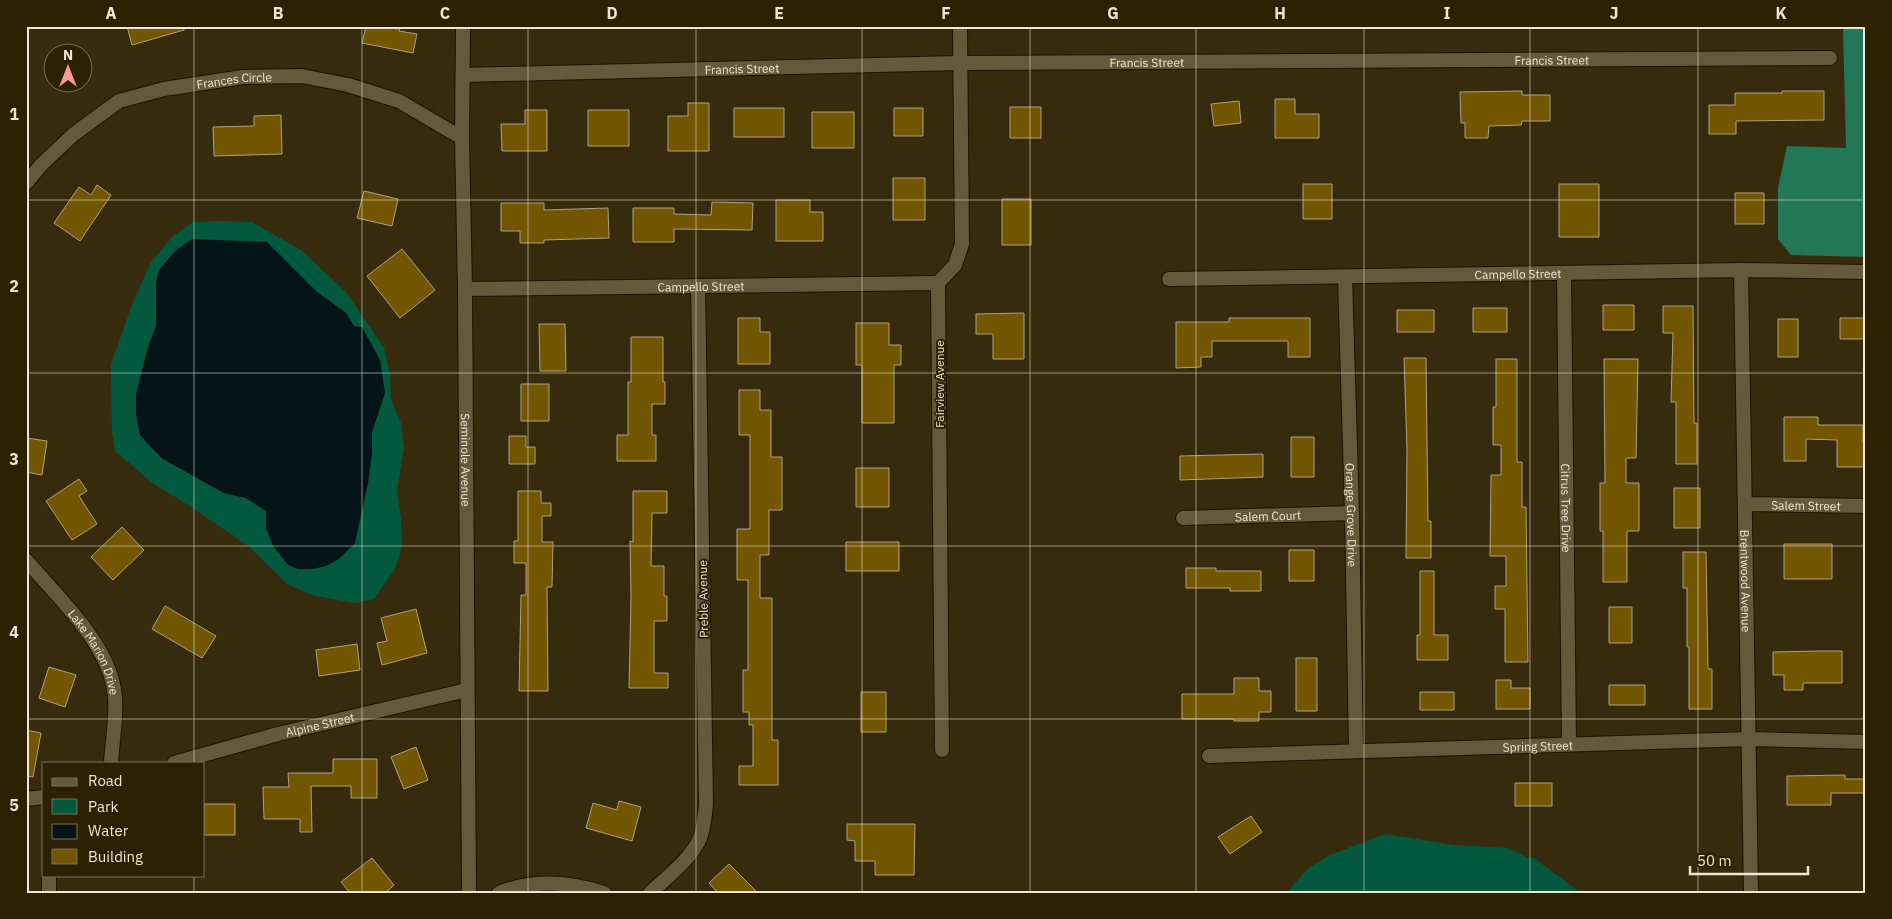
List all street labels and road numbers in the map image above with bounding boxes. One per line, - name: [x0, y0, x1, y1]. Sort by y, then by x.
- street label: Francis Street: [1514, 52, 1589, 67]
- street label: Francis Street: [1109, 54, 1184, 70]
- street label: Francis Street: [704, 60, 779, 77]
- street label: Frances Circle: [195, 69, 273, 91]
- street label: Campello Street: [1474, 265, 1562, 282]
- street label: Campello Street: [657, 278, 745, 294]
- street label: Fairview Avenue: [932, 340, 947, 428]
- street label: Seminole Avenue: [458, 413, 474, 507]
- street label: Orange Grove Drive: [1343, 463, 1360, 568]
- street label: Citrus Tree Drive: [1559, 463, 1574, 553]
- street label: Salem Street: [1771, 497, 1841, 513]
- street label: Salem Court: [1235, 507, 1301, 524]
- street label: Brentwood Avenue: [1738, 530, 1754, 633]
- street label: Preble Avenue: [695, 560, 711, 638]
- street label: Lake Marion Drive: [65, 606, 122, 696]
- street label: Alpine Street: [284, 709, 356, 740]
- street label: Spring Street: [1502, 737, 1573, 754]

